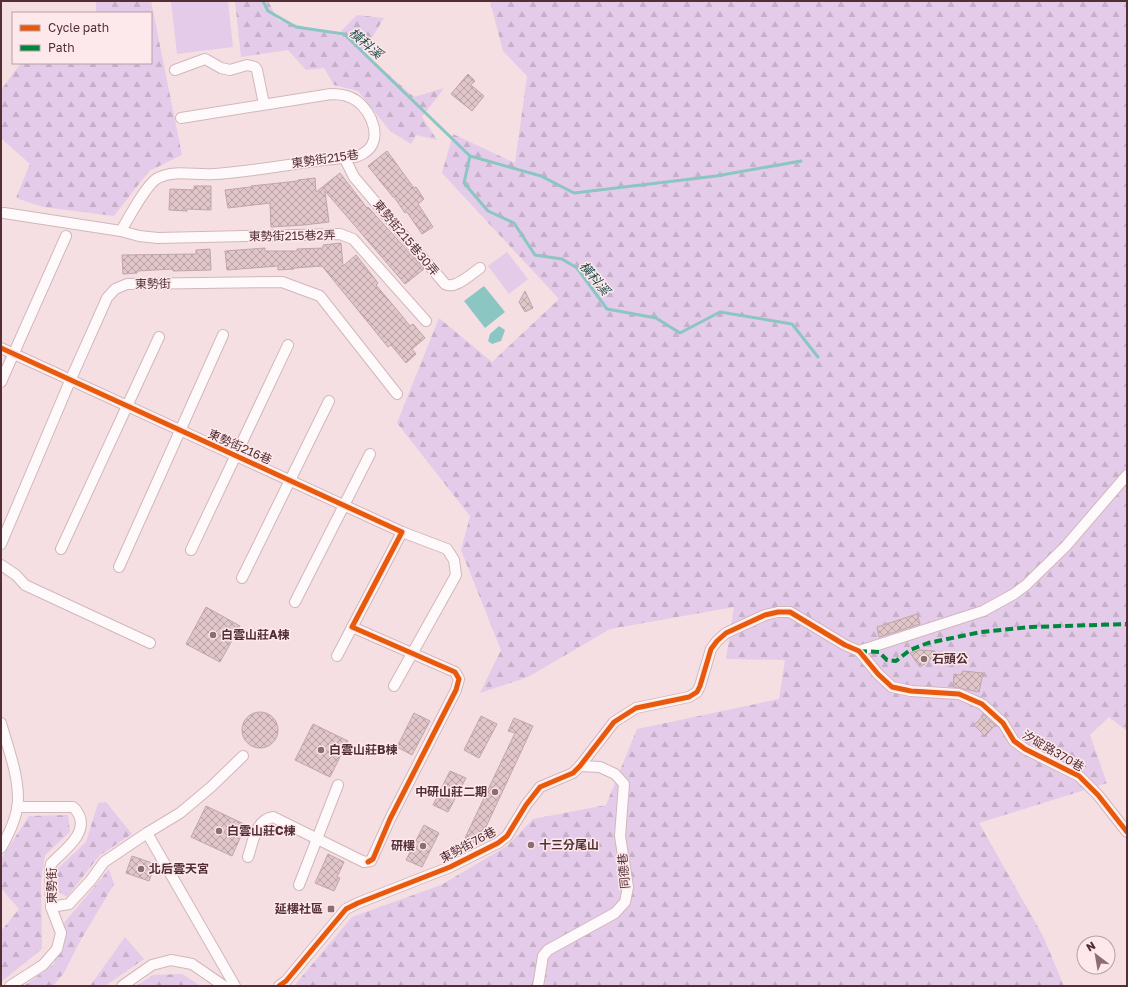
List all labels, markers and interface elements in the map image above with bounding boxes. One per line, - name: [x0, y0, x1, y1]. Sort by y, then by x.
- legend: [12, 12, 152, 64]
- text: Cycle path: [48, 20, 109, 35]
- water label: 橫科溪: [346, 24, 387, 63]
- text: Path: [48, 40, 75, 55]
- street label: 東勢街215巷: [290, 146, 360, 171]
- street label: 東勢街215巷30弄: [370, 197, 442, 279]
- street label: 東勢街215巷2弄: [249, 227, 335, 244]
- water label: 橫科溪: [576, 258, 615, 300]
- street label: 東勢街: [135, 276, 171, 291]
- street label: 東勢街216巷: [206, 426, 274, 467]
- place label: 白雲山莊A棟: [221, 627, 290, 642]
- marker: 白雲山莊A棟: [208, 630, 218, 640]
- place label: 石頭公: [932, 651, 968, 666]
- marker: 石頭公: [919, 654, 929, 664]
- street label: 汐碇路370巷: [1020, 727, 1087, 774]
- place label: 白雲山莊B棟: [329, 742, 397, 757]
- marker: 白雲山莊B棟: [316, 745, 326, 755]
- place label: 中研山莊二期: [415, 784, 487, 799]
- marker: 中研山莊二期: [490, 787, 500, 797]
- place label: 白雲山莊C棟: [227, 823, 296, 838]
- street label: 東勢街76巷: [437, 823, 498, 866]
- marker: 白雲山莊C棟: [214, 826, 224, 836]
- place label: 十三分尾山: [539, 837, 599, 852]
- place label: 研樓: [391, 838, 415, 853]
- marker: 十三分尾山: [526, 840, 536, 850]
- marker: 研樓: [418, 841, 428, 851]
- street label: 同德巷: [614, 852, 633, 890]
- place label: 北后雲天宮: [149, 861, 209, 876]
- marker: 北后雲天宮: [136, 864, 146, 874]
- street label: 東勢街: [44, 868, 59, 904]
- place label: 延樓社區: [275, 901, 323, 916]
- marker: 延樓社區: [326, 904, 336, 914]
- north arrow: [1076, 935, 1116, 975]
- text: N: [1084, 938, 1098, 954]

